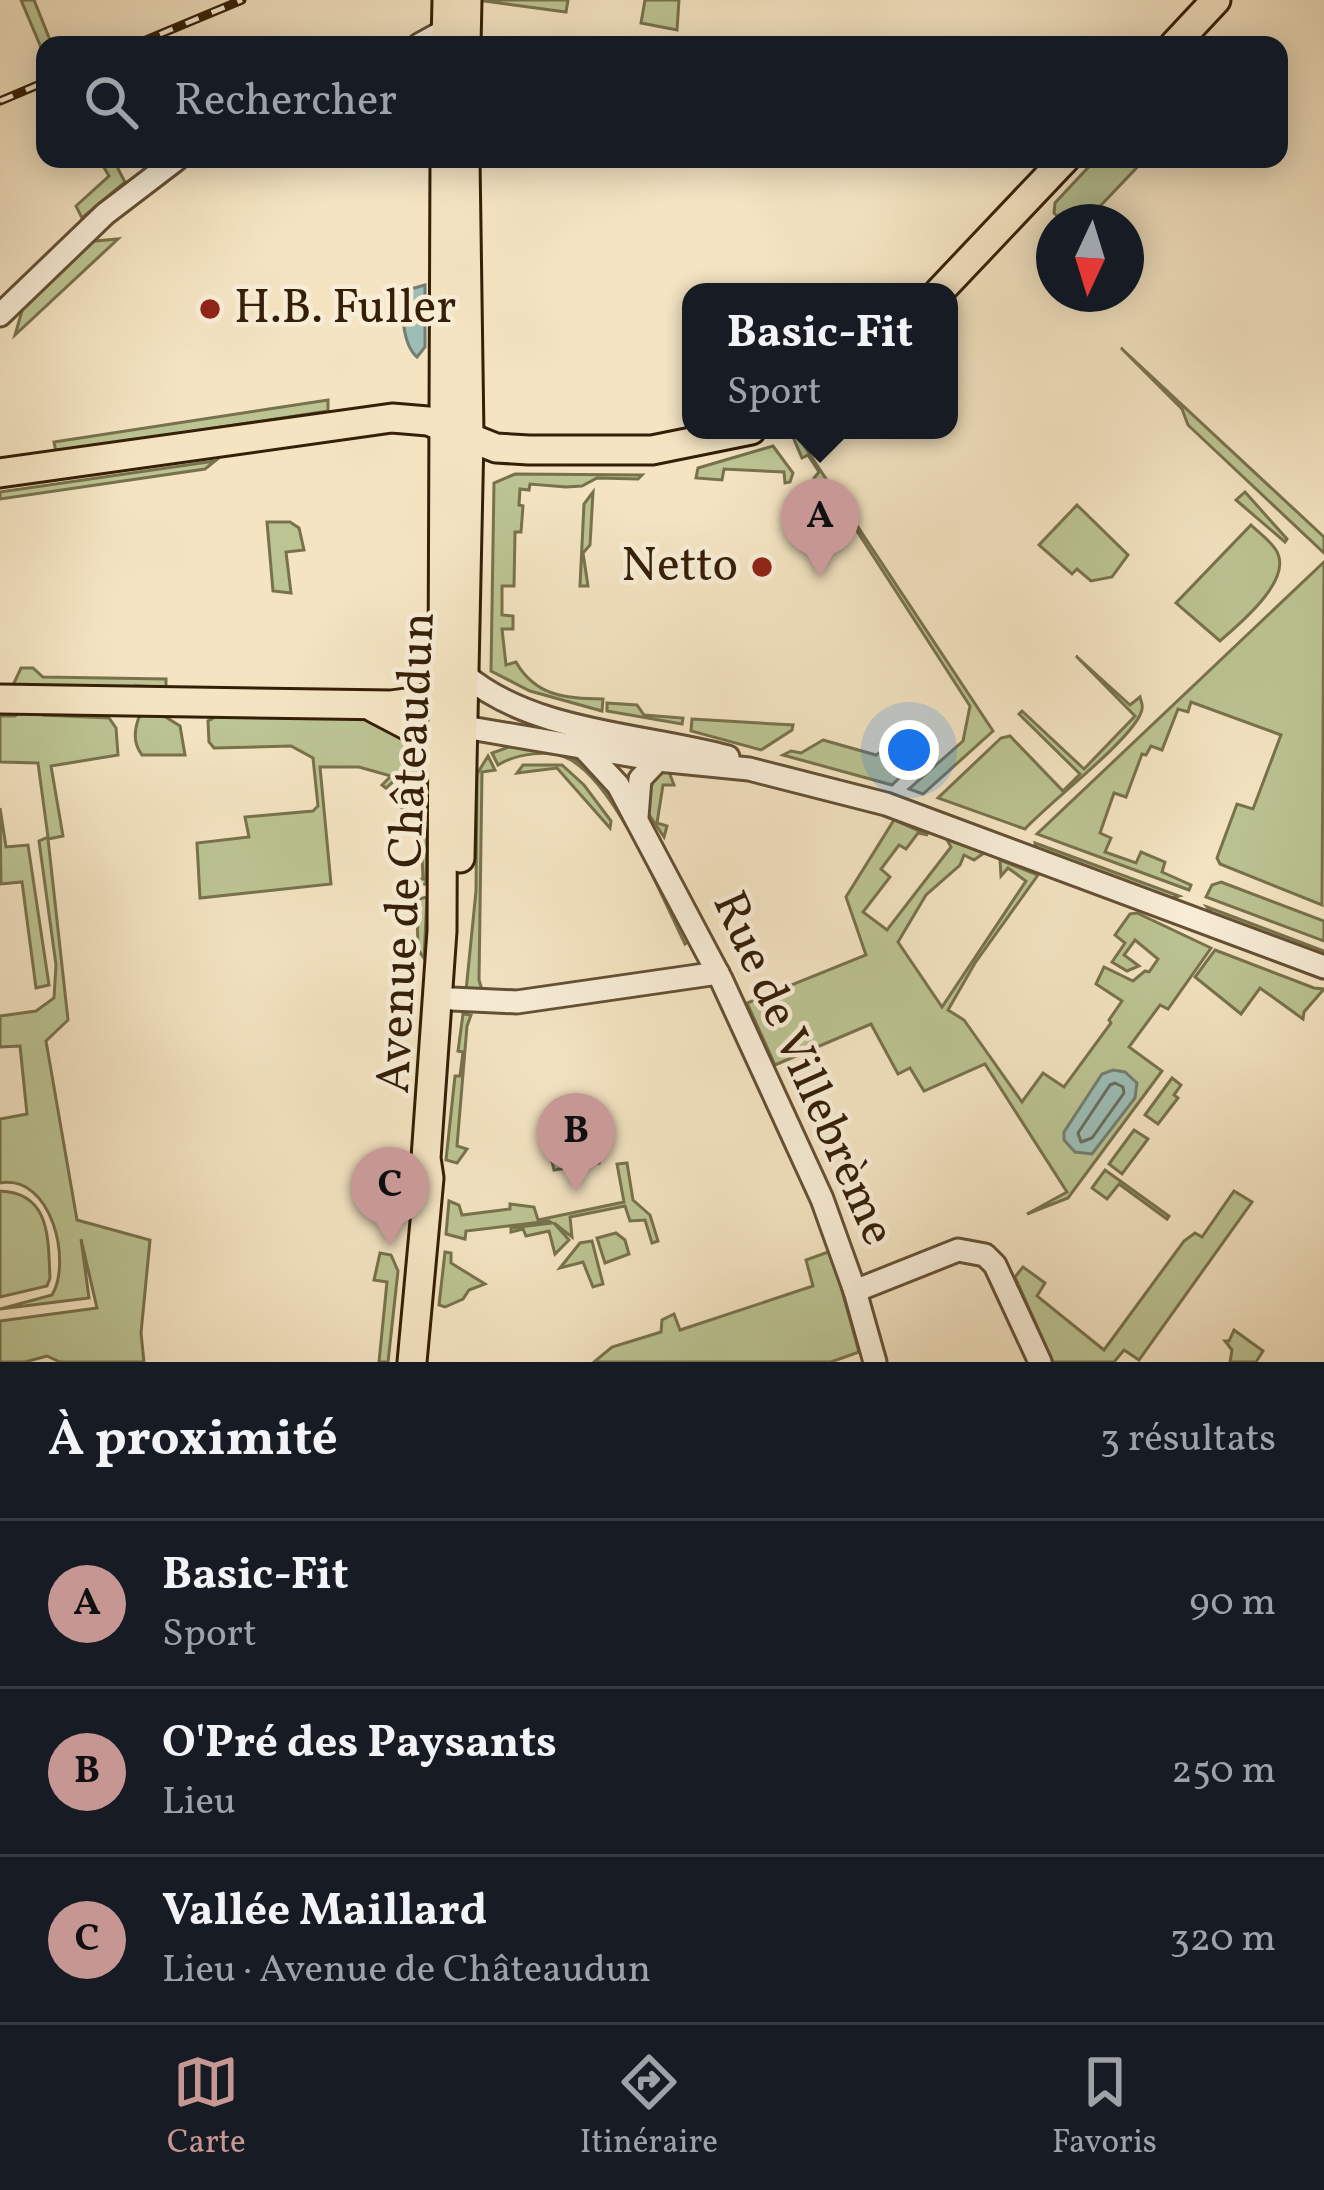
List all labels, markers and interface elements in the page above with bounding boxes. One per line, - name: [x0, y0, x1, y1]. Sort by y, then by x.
- search box: [36, 36, 1288, 168]
- icon: search: [78, 69, 144, 135]
- text: Rechercher: [174, 71, 397, 134]
- north arrow: [1036, 204, 1144, 312]
- place label: H.B. Fuller: [234, 276, 456, 343]
- popup: [682, 283, 958, 439]
- marker: H.B. Fuller: [197, 296, 223, 322]
- text: Basic-Fit: [727, 303, 913, 366]
- text: Sport: [727, 366, 821, 420]
- pin: A: [781, 478, 859, 577]
- place label: Netto: [621, 534, 738, 601]
- marker: Netto: [749, 554, 775, 580]
- street label: Avenue de Châteaudun: [362, 611, 454, 1095]
- your location: [879, 720, 939, 780]
- street label: Rue de Villebrème: [694, 881, 910, 1257]
- pin: B: [537, 1093, 615, 1192]
- pin: C: [351, 1147, 429, 1246]
- text: À proximité: [48, 1405, 338, 1476]
- text: 3 résultats: [1100, 1413, 1276, 1467]
- text: Basic-Fit: [162, 1545, 349, 1608]
- text: A: [73, 1577, 101, 1631]
- text: 90 m: [1189, 1577, 1276, 1631]
- text: Sport: [162, 1608, 257, 1662]
- text: O'Pré des Paysants: [162, 1713, 557, 1776]
- text: B: [74, 1745, 100, 1799]
- text: 250 m: [1171, 1745, 1276, 1799]
- text: Lieu: [162, 1776, 236, 1830]
- text: Vallée Maillard: [162, 1881, 487, 1944]
- text: C: [74, 1913, 100, 1967]
- text: 320 m: [1170, 1913, 1276, 1967]
- text: Lieu · Avenue de Châteaudun: [162, 1944, 651, 1998]
- tab: Carte: [167, 2049, 246, 2167]
- tab: Itinéraire: [580, 2049, 718, 2167]
- tab: Favoris: [1052, 2049, 1157, 2167]

